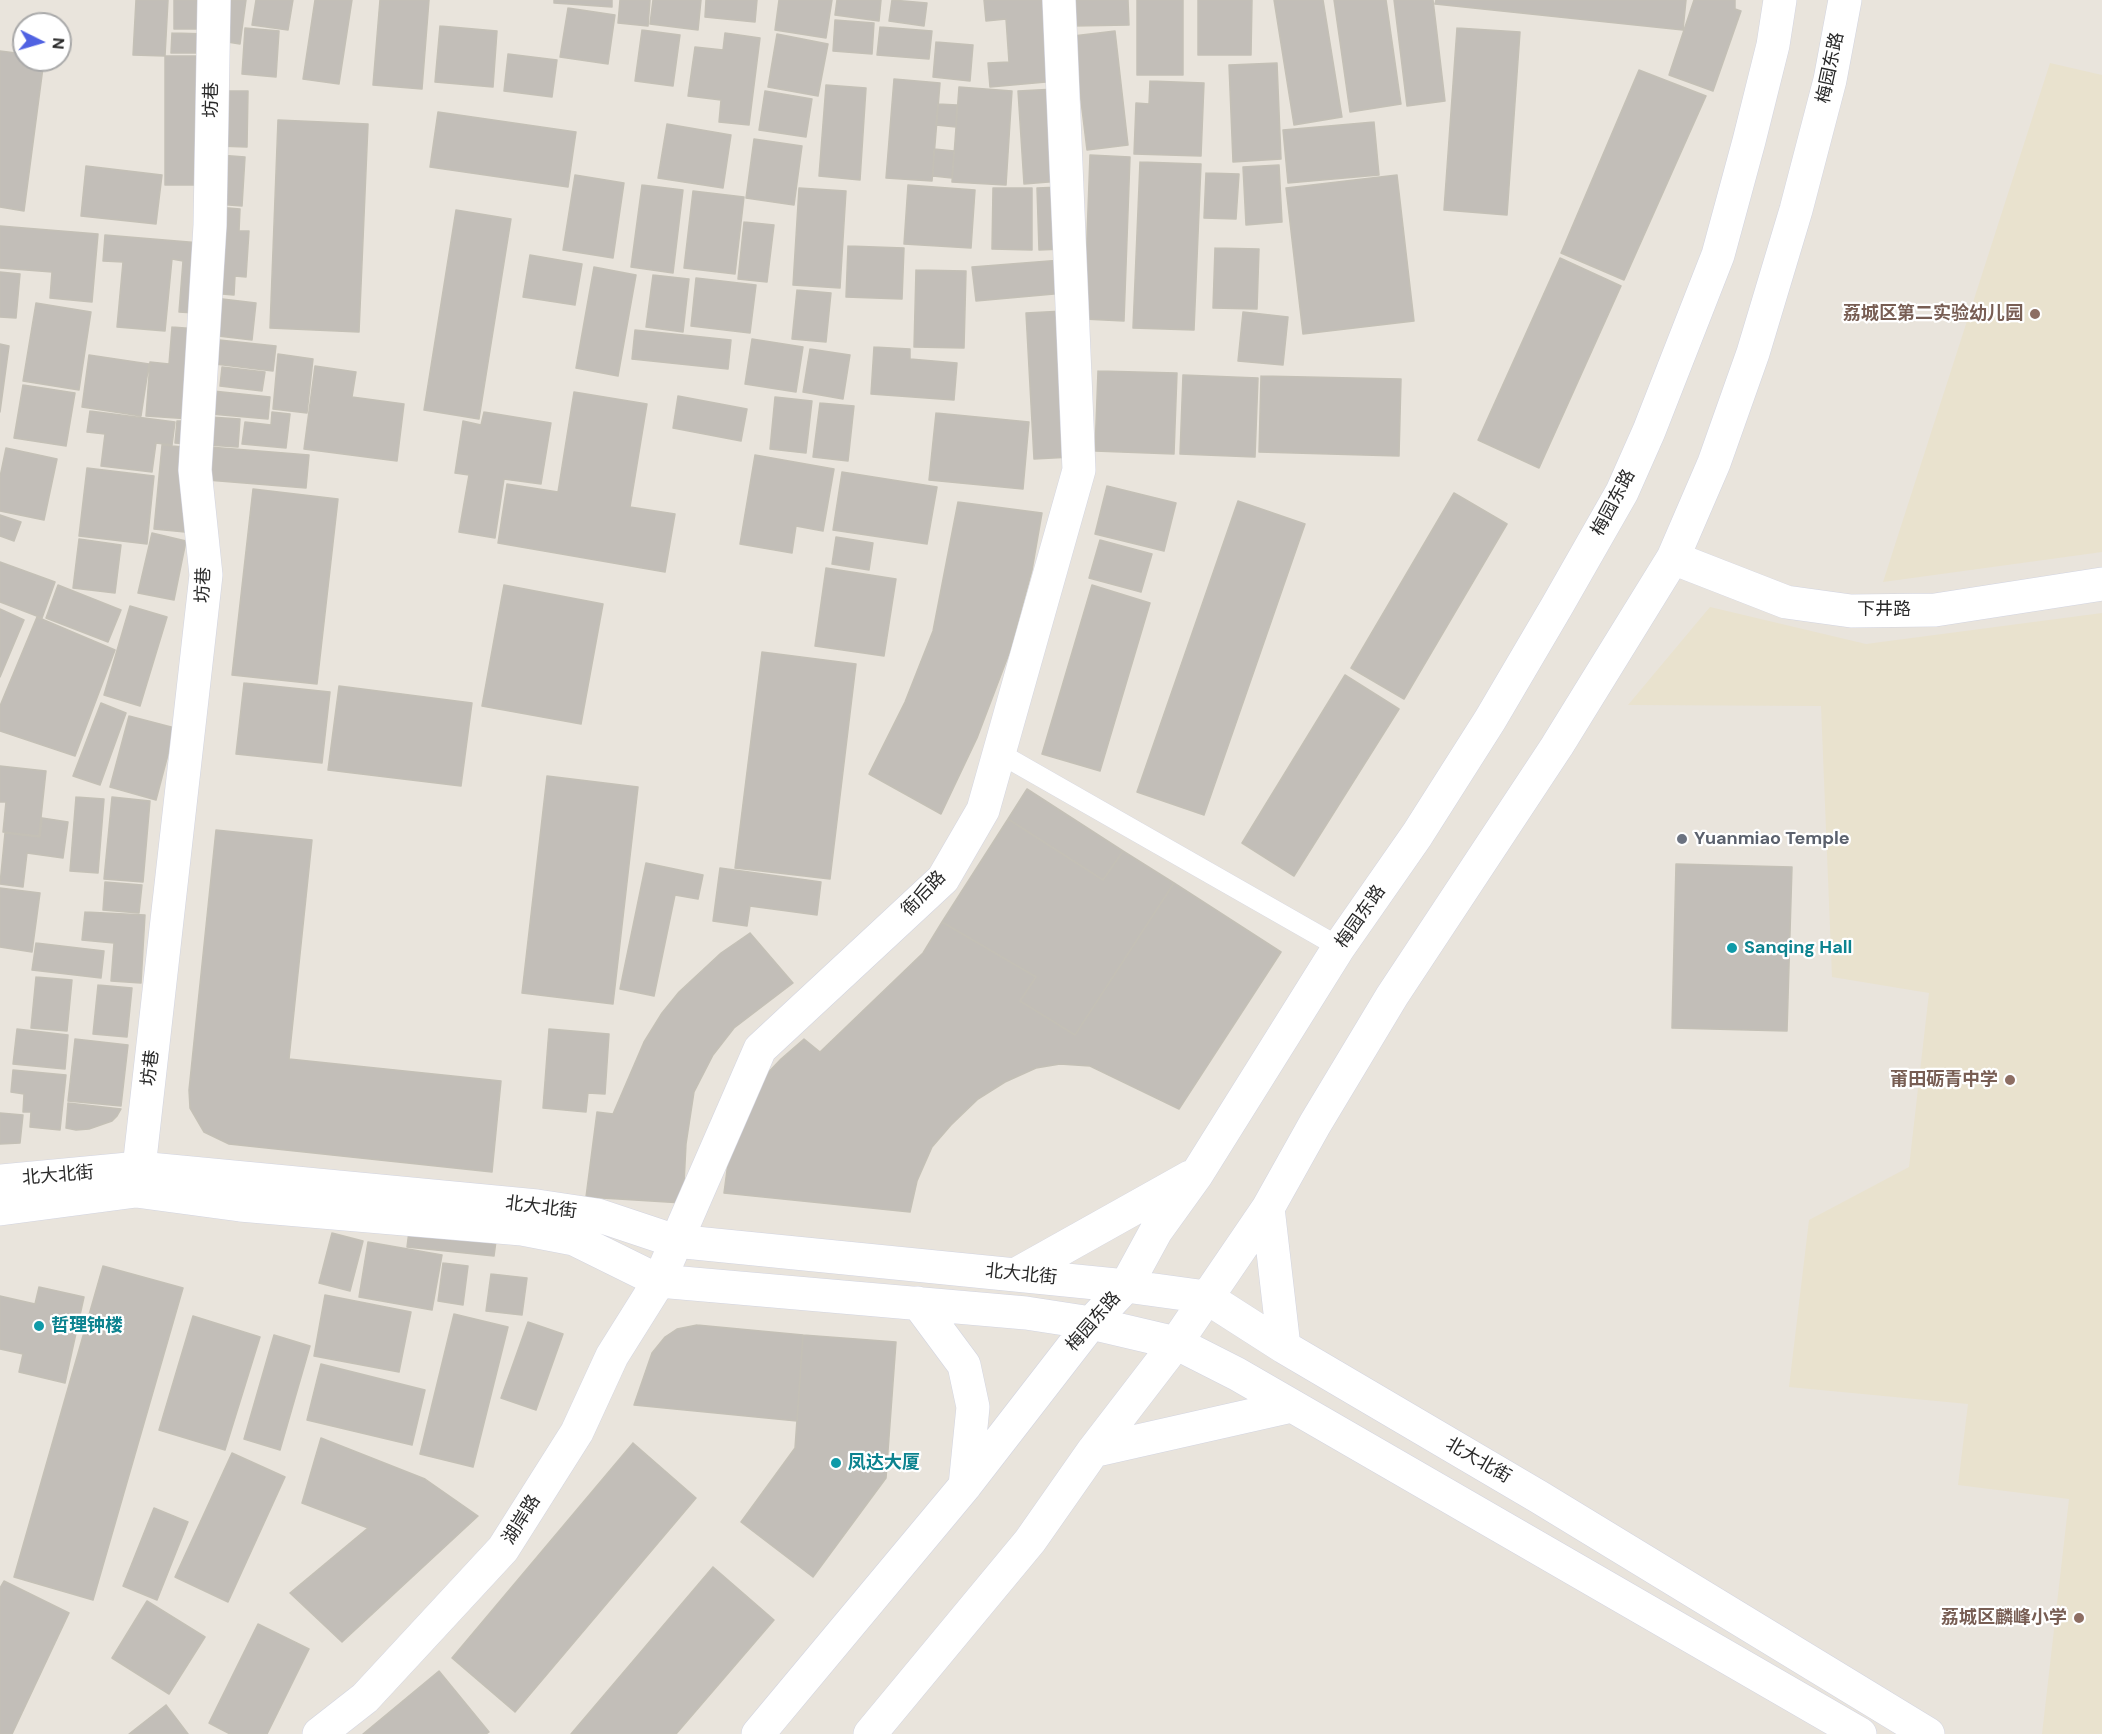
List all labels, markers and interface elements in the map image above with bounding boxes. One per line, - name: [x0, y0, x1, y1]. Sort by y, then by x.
- north arrow: [12, 12, 72, 72]
- street label: 梅园东路: [1813, 31, 1849, 105]
- text: N: [47, 37, 69, 50]
- street label: 坊巷: [201, 82, 223, 118]
- place label: 荔城区第二实验幼儿园: [1843, 303, 2023, 325]
- marker: 荔城区第二实验幼儿园: [2028, 307, 2042, 321]
- street label: 梅园东路: [1588, 466, 1640, 540]
- street label: 坊巷: [193, 567, 215, 603]
- street label: 下井路: [1857, 599, 1911, 621]
- place label: Yuanmiao Temple: [1694, 828, 1850, 850]
- marker: Yuanmiao Temple: [1675, 832, 1689, 846]
- street label: 衙后路: [897, 867, 951, 921]
- street label: 梅园东路: [1332, 881, 1390, 953]
- place label: Sanqing Hall: [1744, 937, 1852, 959]
- marker: Sanqing Hall: [1725, 941, 1739, 955]
- street label: 坊巷: [138, 1049, 164, 1087]
- place label: 莆田砺青中学: [1890, 1069, 1998, 1091]
- marker: 莆田砺青中学: [2003, 1073, 2017, 1087]
- street label: 北大北街: [21, 1162, 95, 1190]
- street label: 北大北街: [504, 1193, 578, 1223]
- street label: 北大北街: [984, 1260, 1058, 1290]
- street label: 梅园东路: [1062, 1288, 1126, 1356]
- place label: 哲理钟楼: [51, 1315, 123, 1337]
- marker: 哲理钟楼: [32, 1319, 46, 1333]
- street label: 北大北街: [1441, 1434, 1515, 1488]
- place label: 凤达大厦: [848, 1452, 920, 1474]
- marker: 凤达大厦: [829, 1456, 843, 1470]
- street label: 湖岸路: [499, 1491, 545, 1549]
- place label: 荔城区麟峰小学: [1941, 1607, 2067, 1629]
- marker: 荔城区麟峰小学: [2072, 1611, 2086, 1625]

